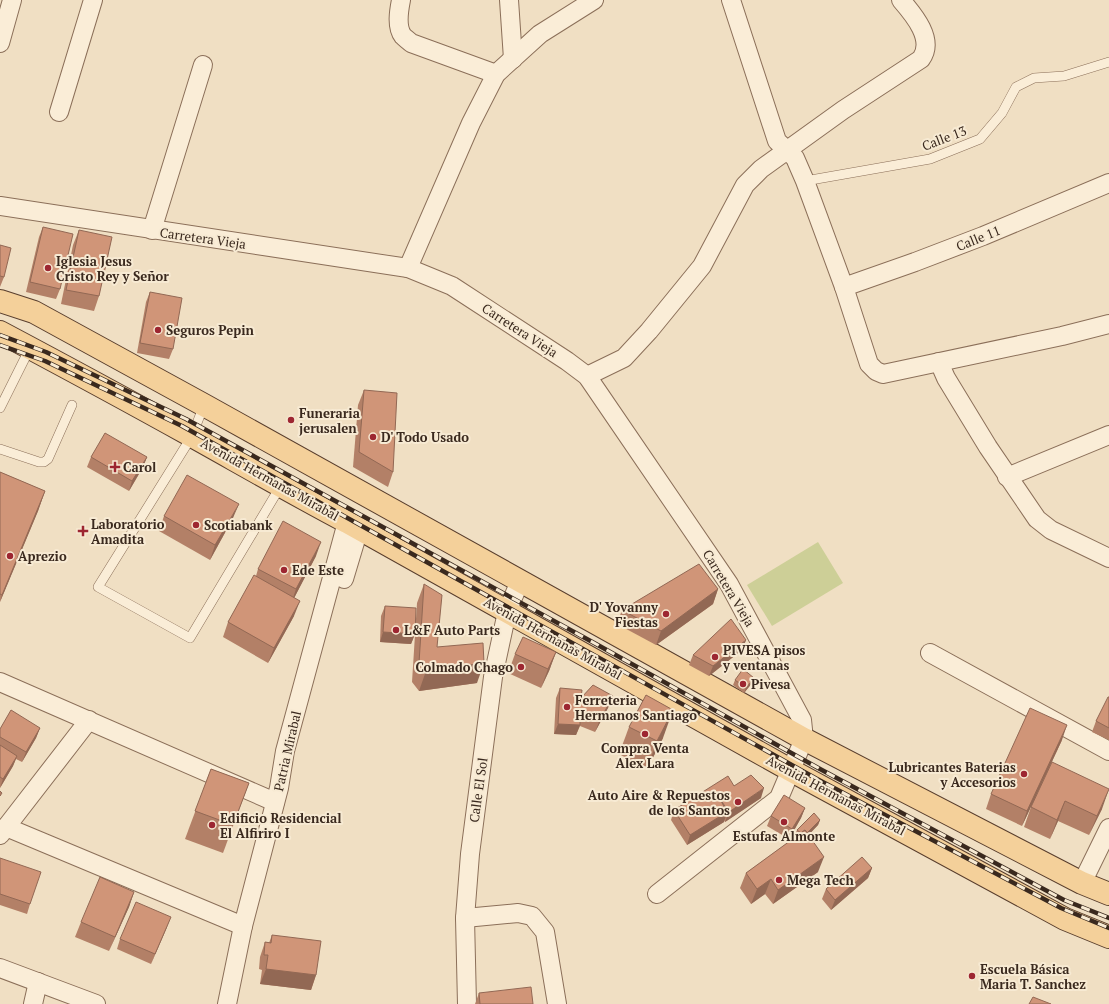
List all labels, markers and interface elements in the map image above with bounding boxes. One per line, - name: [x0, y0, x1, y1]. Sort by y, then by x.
- street label: Calle 13: [919, 121, 969, 155]
- street label: Calle 11: [953, 221, 1003, 255]
- street label: Carretera Vieja: [159, 223, 248, 253]
- place label: Iglesia Jesus Cristo Rey y Señor: [56, 252, 169, 285]
- marker: Iglesia Jesus Cristo Rey y Señor: [43, 263, 53, 273]
- street label: Carretera Vieja: [479, 299, 562, 361]
- place label: Seguros Pepin: [166, 321, 255, 339]
- marker: Seguros Pepin: [153, 325, 163, 335]
- place label: Funeraria jerusalen: [299, 404, 361, 437]
- marker: Funeraria jerusalen: [286, 415, 296, 425]
- place label: D' Todo Usado: [381, 428, 469, 446]
- marker: D' Todo Usado: [368, 432, 378, 442]
- street label: Avenida Hermanas Mirabal: [198, 433, 342, 525]
- place label: Carol: [123, 458, 156, 476]
- marker: Carol: [110, 462, 120, 472]
- place label: Laboratorio Amadita: [91, 515, 165, 548]
- place label: Scotiabank: [204, 516, 273, 534]
- marker: Scotiabank: [191, 520, 201, 530]
- marker: Laboratorio Amadita: [78, 526, 88, 536]
- street label: Carretera Vieja: [699, 546, 759, 630]
- place label: Aprezio: [18, 547, 67, 565]
- marker: Aprezio: [5, 551, 15, 561]
- place label: Ede Este: [292, 561, 344, 579]
- marker: Ede Este: [279, 565, 289, 575]
- street label: Avenida Hermanas Mirabal: [481, 592, 625, 684]
- place label: D' Yovanny Fiestas: [589, 598, 659, 631]
- marker: D' Yovanny Fiestas: [661, 609, 671, 619]
- place label: L&F Auto Parts: [404, 621, 500, 639]
- marker: L&F Auto Parts: [391, 625, 401, 635]
- place label: PIVESA pisos y ventanas: [722, 641, 805, 674]
- marker: PIVESA pisos y ventanas: [710, 652, 720, 662]
- place label: Colmado Chago: [415, 658, 513, 676]
- marker: Colmado Chago: [516, 662, 526, 672]
- place label: Pivesa: [751, 675, 791, 693]
- marker: Pivesa: [738, 679, 748, 689]
- place label: Ferreteria Hermanos Santiago: [575, 691, 697, 724]
- marker: Ferreteria Hermanos Santiago: [562, 702, 572, 712]
- street label: Patria Mirabal: [269, 709, 305, 793]
- marker: Compra Venta Alex Lara: [640, 729, 650, 739]
- place label: Compra Venta Alex Lara: [601, 739, 690, 772]
- street label: Avenida Hermanas Mirabal: [763, 751, 909, 840]
- street label: Calle El Sol: [465, 756, 491, 824]
- place label: Lubricantes Baterias y Accesorios: [888, 758, 1016, 791]
- marker: Lubricantes Baterias y Accesorios: [1019, 769, 1029, 779]
- place label: Auto Aire & Repuestos de los Santos: [588, 786, 730, 819]
- marker: Auto Aire & Repuestos de los Santos: [733, 797, 743, 807]
- place label: Edificio Residencial El Alfiriro I: [220, 809, 342, 842]
- marker: Estufas Almonte: [779, 817, 789, 827]
- marker: Edificio Residencial El Alfiriro I: [207, 820, 217, 830]
- place label: Estufas Almonte: [733, 827, 835, 845]
- place label: Mega Tech: [787, 871, 854, 889]
- marker: Mega Tech: [774, 875, 784, 885]
- place label: Escuela Básica Maria T. Sanchez: [980, 960, 1086, 993]
- marker: Escuela Básica Maria T. Sanchez: [967, 971, 977, 981]

